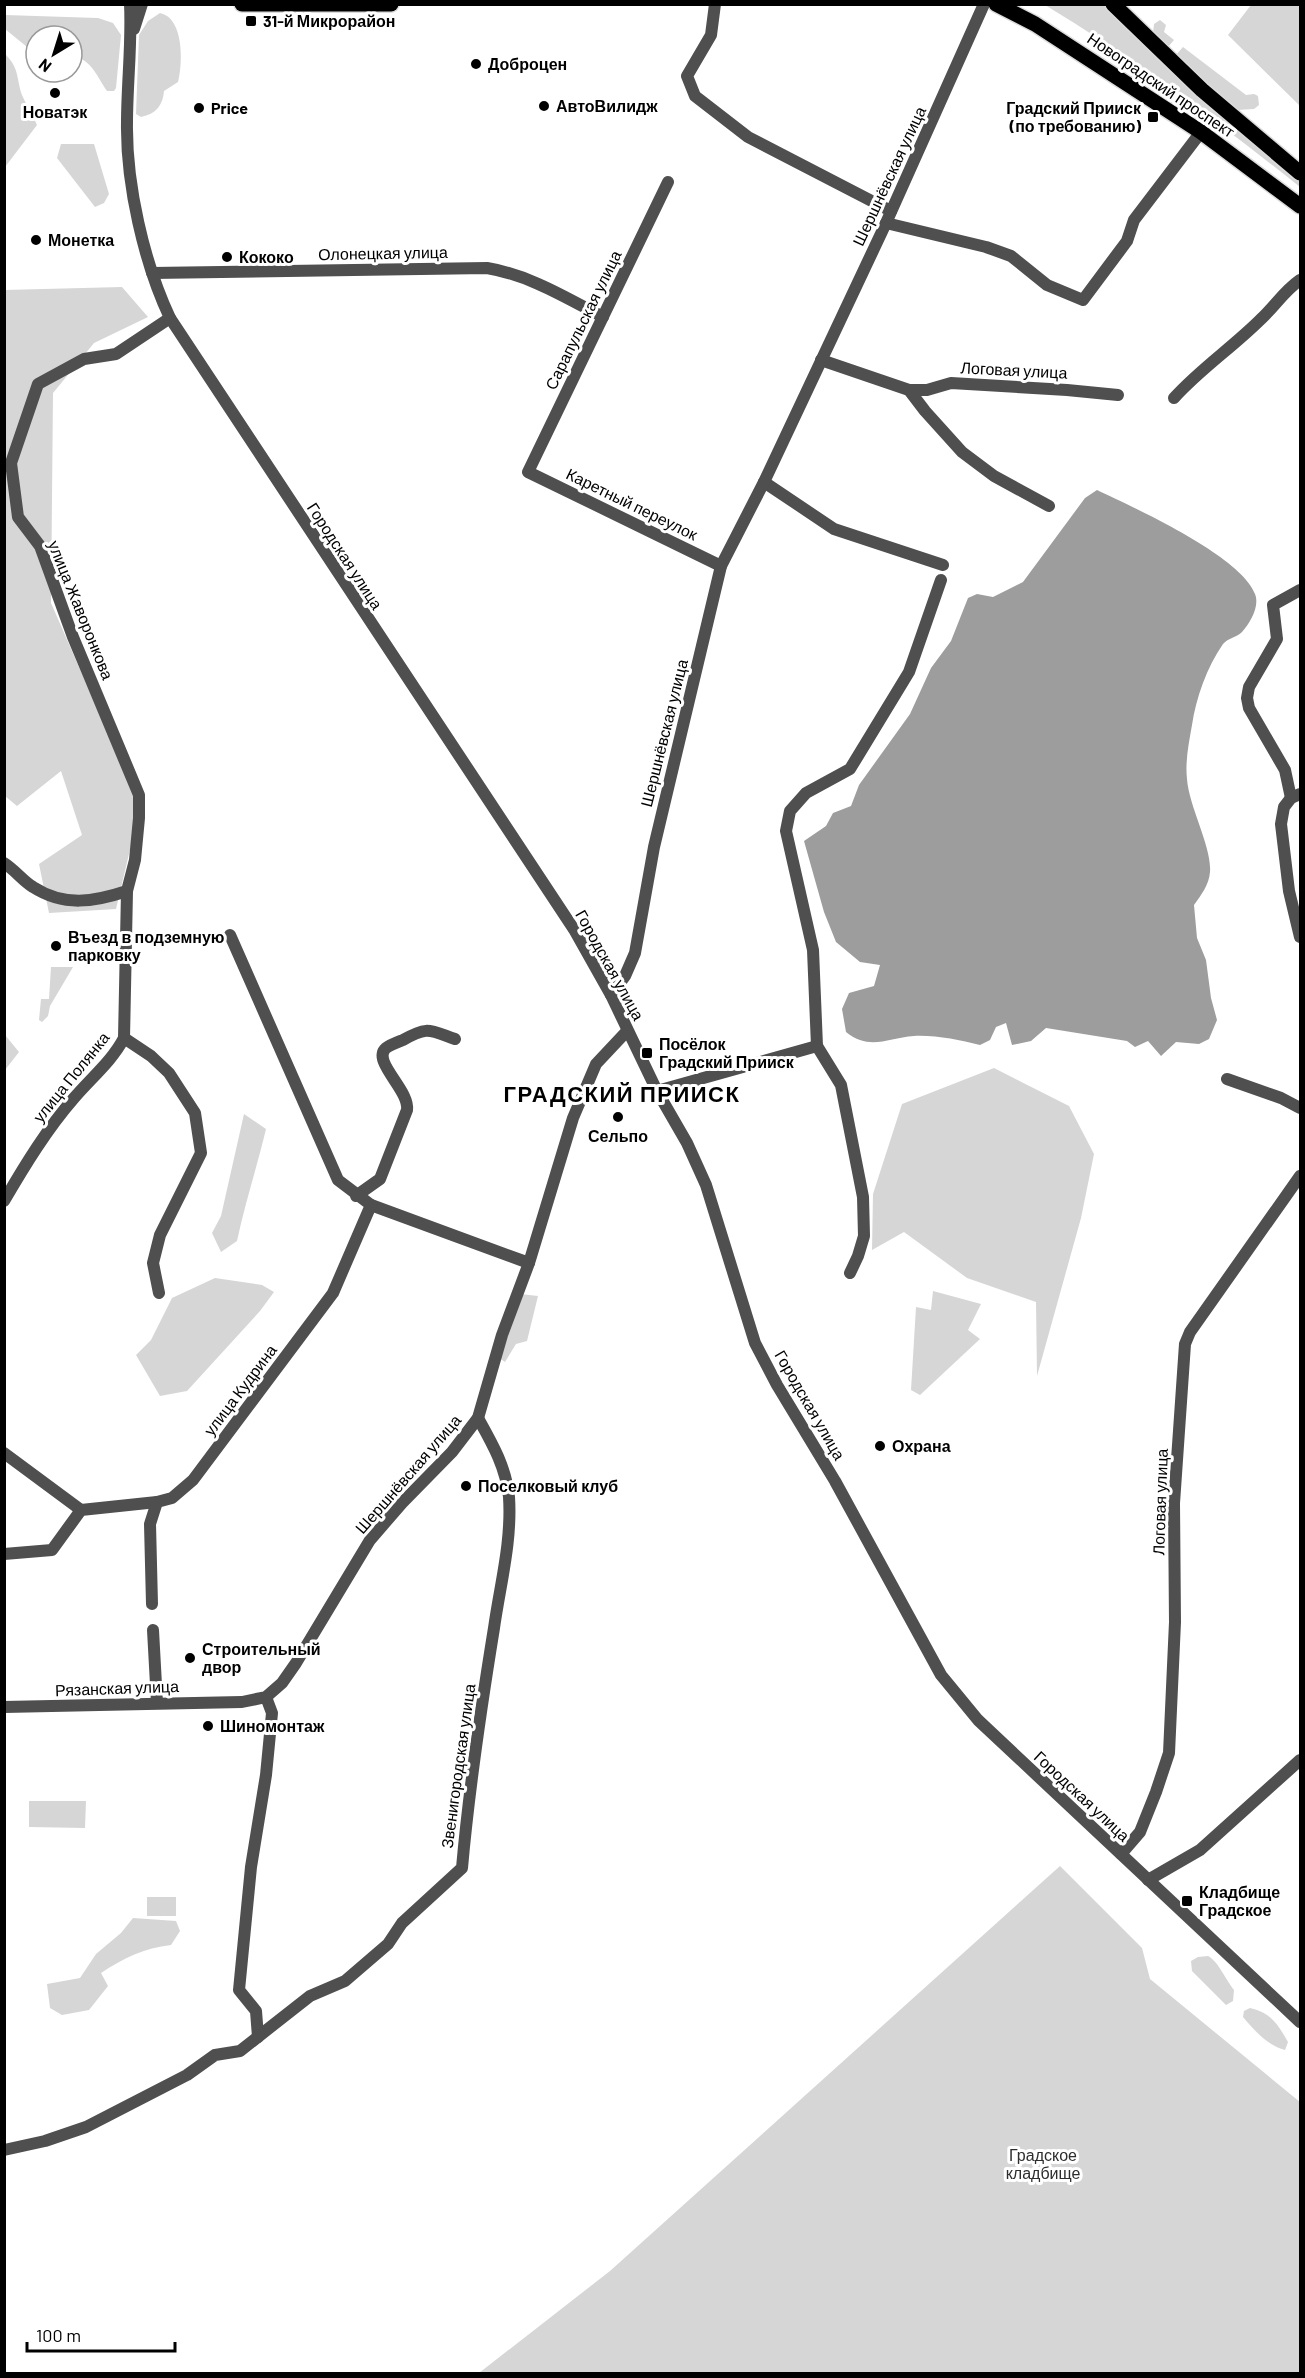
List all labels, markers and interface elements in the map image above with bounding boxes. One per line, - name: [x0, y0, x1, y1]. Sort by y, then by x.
- place label: 31-й Микрорайон: [263, 11, 396, 30]
- marker: 31-й Микрорайон: [244, 14, 258, 28]
- north arrow: [24, 24, 84, 84]
- street label: Новоградский проспект: [1084, 28, 1239, 141]
- place label: Доброцен: [488, 54, 567, 73]
- text: N: [34, 55, 54, 77]
- marker: Доброцен: [469, 57, 483, 71]
- marker: Новатэк: [48, 86, 62, 100]
- place label: АвтоВилидж: [556, 96, 658, 115]
- place label: Price: [211, 98, 248, 117]
- place label: Градский Прииск (по требованию): [1006, 98, 1142, 135]
- marker: АвтоВилидж: [537, 99, 551, 113]
- marker: Price: [192, 101, 206, 115]
- place label: Новатэк: [23, 102, 88, 121]
- street label: Шершнёвская улица: [848, 103, 929, 248]
- marker: Градский Прииск (по требованию): [1146, 110, 1160, 124]
- place label: Монетка: [48, 230, 114, 249]
- marker: Монетка: [29, 233, 43, 247]
- street label: Олонецкая улица: [318, 242, 448, 263]
- place label: Кококо: [239, 247, 294, 266]
- street label: Сарапульская улица: [541, 247, 625, 392]
- marker: Кококо: [220, 250, 234, 264]
- street label: Логовая улица: [960, 357, 1068, 382]
- street label: Каретный переулок: [564, 464, 702, 544]
- street label: Городская улица: [304, 499, 387, 613]
- street label: улица Жаворонкова: [45, 538, 118, 682]
- street label: Шершнёвская улица: [636, 657, 691, 809]
- street label: Городская улица: [572, 906, 649, 1023]
- place label: Въезд в подземную парковку: [68, 927, 225, 964]
- marker: Въезд в подземную парковку: [49, 939, 63, 953]
- street label: улица Полянка: [29, 1028, 113, 1126]
- place label: Посёлок Градский Прииск: [659, 1034, 795, 1071]
- marker: Посёлок Градский Прииск: [640, 1046, 654, 1060]
- district label: ГРАДСКИЙ ПРИИСК: [504, 1080, 740, 1107]
- marker: Сельпо: [611, 1110, 625, 1124]
- place label: Сельпо: [588, 1126, 648, 1145]
- street label: улица Кудрина: [199, 1340, 280, 1439]
- street label: Городская улица: [771, 1347, 850, 1463]
- street label: Шершнёвская улица: [351, 1410, 465, 1537]
- place label: Охрана: [892, 1436, 951, 1455]
- marker: Охрана: [873, 1439, 887, 1453]
- street label: Логовая улица: [1148, 1448, 1171, 1556]
- place label: Поселковый клуб: [478, 1476, 618, 1495]
- marker: Поселковый клуб: [459, 1479, 473, 1493]
- place label: Строительный двор: [202, 1639, 321, 1676]
- marker: Строительный двор: [183, 1651, 197, 1665]
- street label: Рязанская улица: [55, 1676, 179, 1699]
- street label: Звенигородская улица: [437, 1682, 478, 1849]
- place label: Шиномонтаж: [220, 1716, 325, 1735]
- marker: Шиномонтаж: [201, 1719, 215, 1733]
- street label: Городская улица: [1031, 1747, 1134, 1845]
- place label: Кладбище Градское: [1199, 1882, 1280, 1919]
- marker: Кладбище Градское: [1180, 1894, 1194, 1908]
- park label: Градское кладбище: [1006, 2145, 1080, 2182]
- scale bar: [27, 2315, 176, 2353]
- text: 100 m: [36, 2324, 81, 2346]

